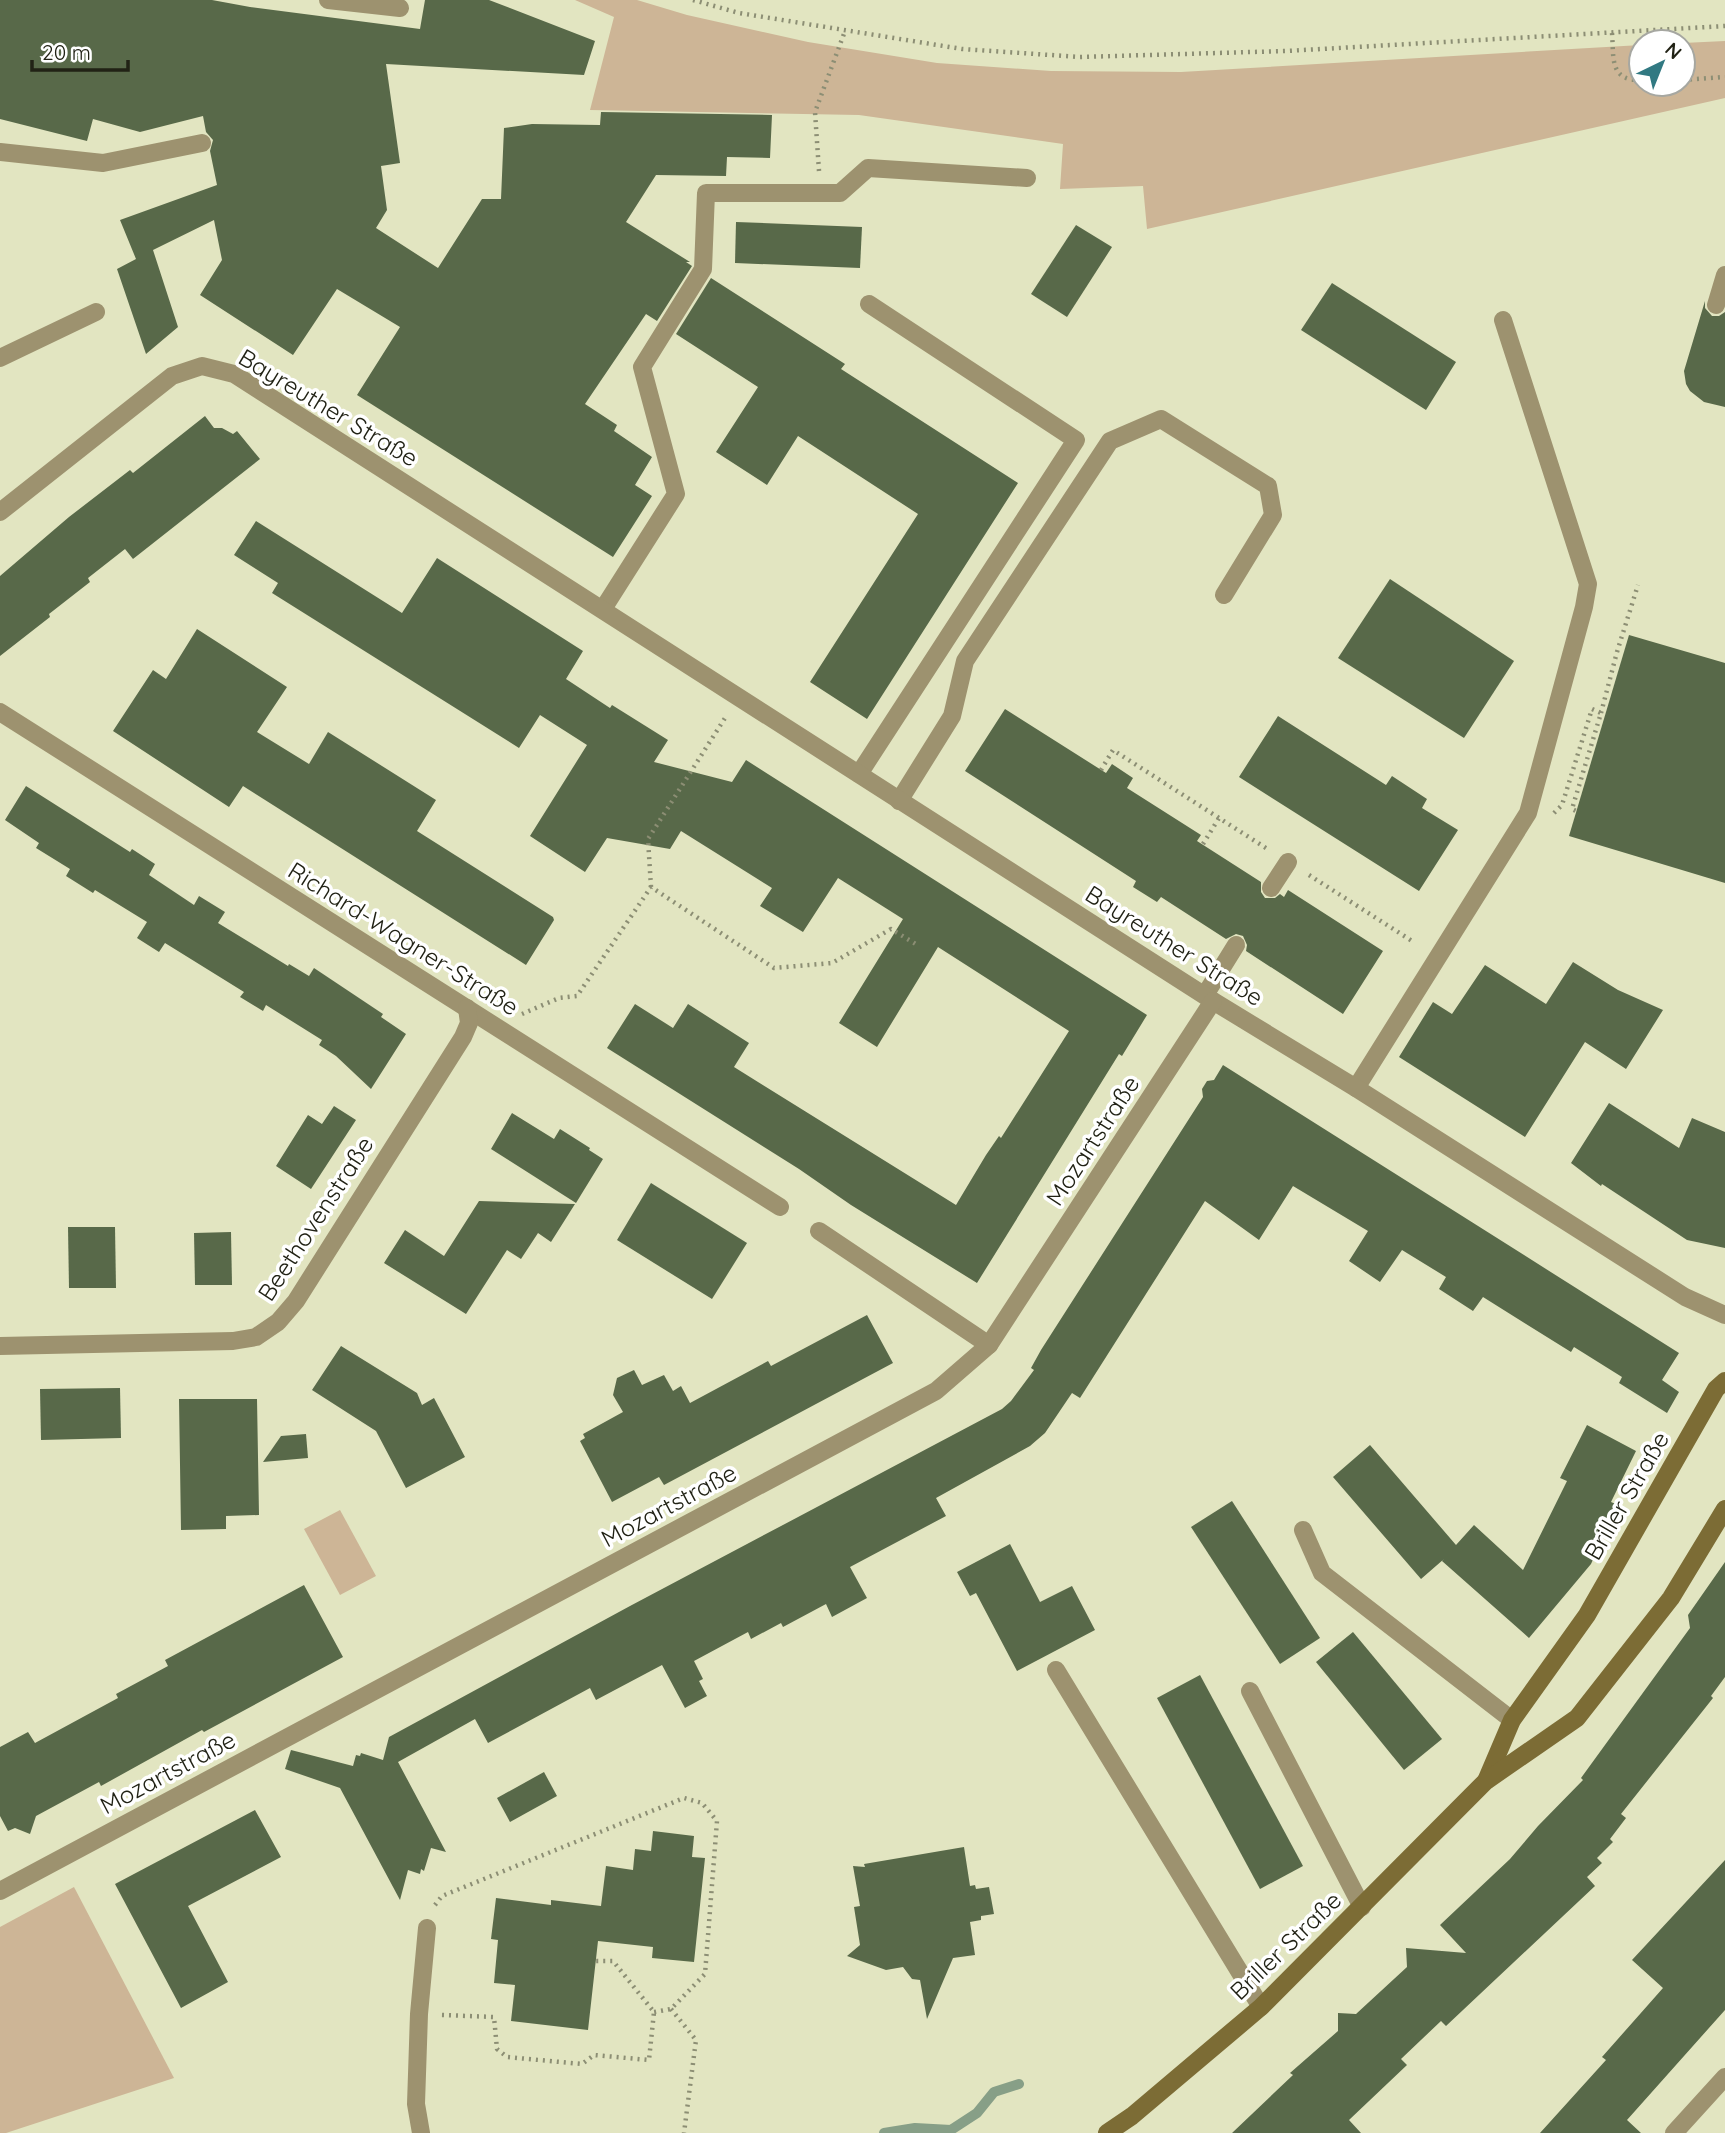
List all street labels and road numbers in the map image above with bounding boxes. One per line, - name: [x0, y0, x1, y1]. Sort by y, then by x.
- street label: Bayreuther Straße: [233, 342, 424, 473]
- street label: Richard-Wagner-Straße: [283, 855, 524, 1021]
- street label: Bayreuther Straße: [1080, 878, 1269, 1012]
- street label: Mozartstraße: [1039, 1070, 1145, 1211]
- street label: Beethovenstraße: [251, 1131, 379, 1306]
- street label: Briller Straße: [1577, 1426, 1675, 1565]
- street label: Mozartstraße: [596, 1457, 741, 1553]
- street label: Mozartstraße: [95, 1724, 240, 1820]
- street label: Briller Straße: [1223, 1885, 1347, 2006]

